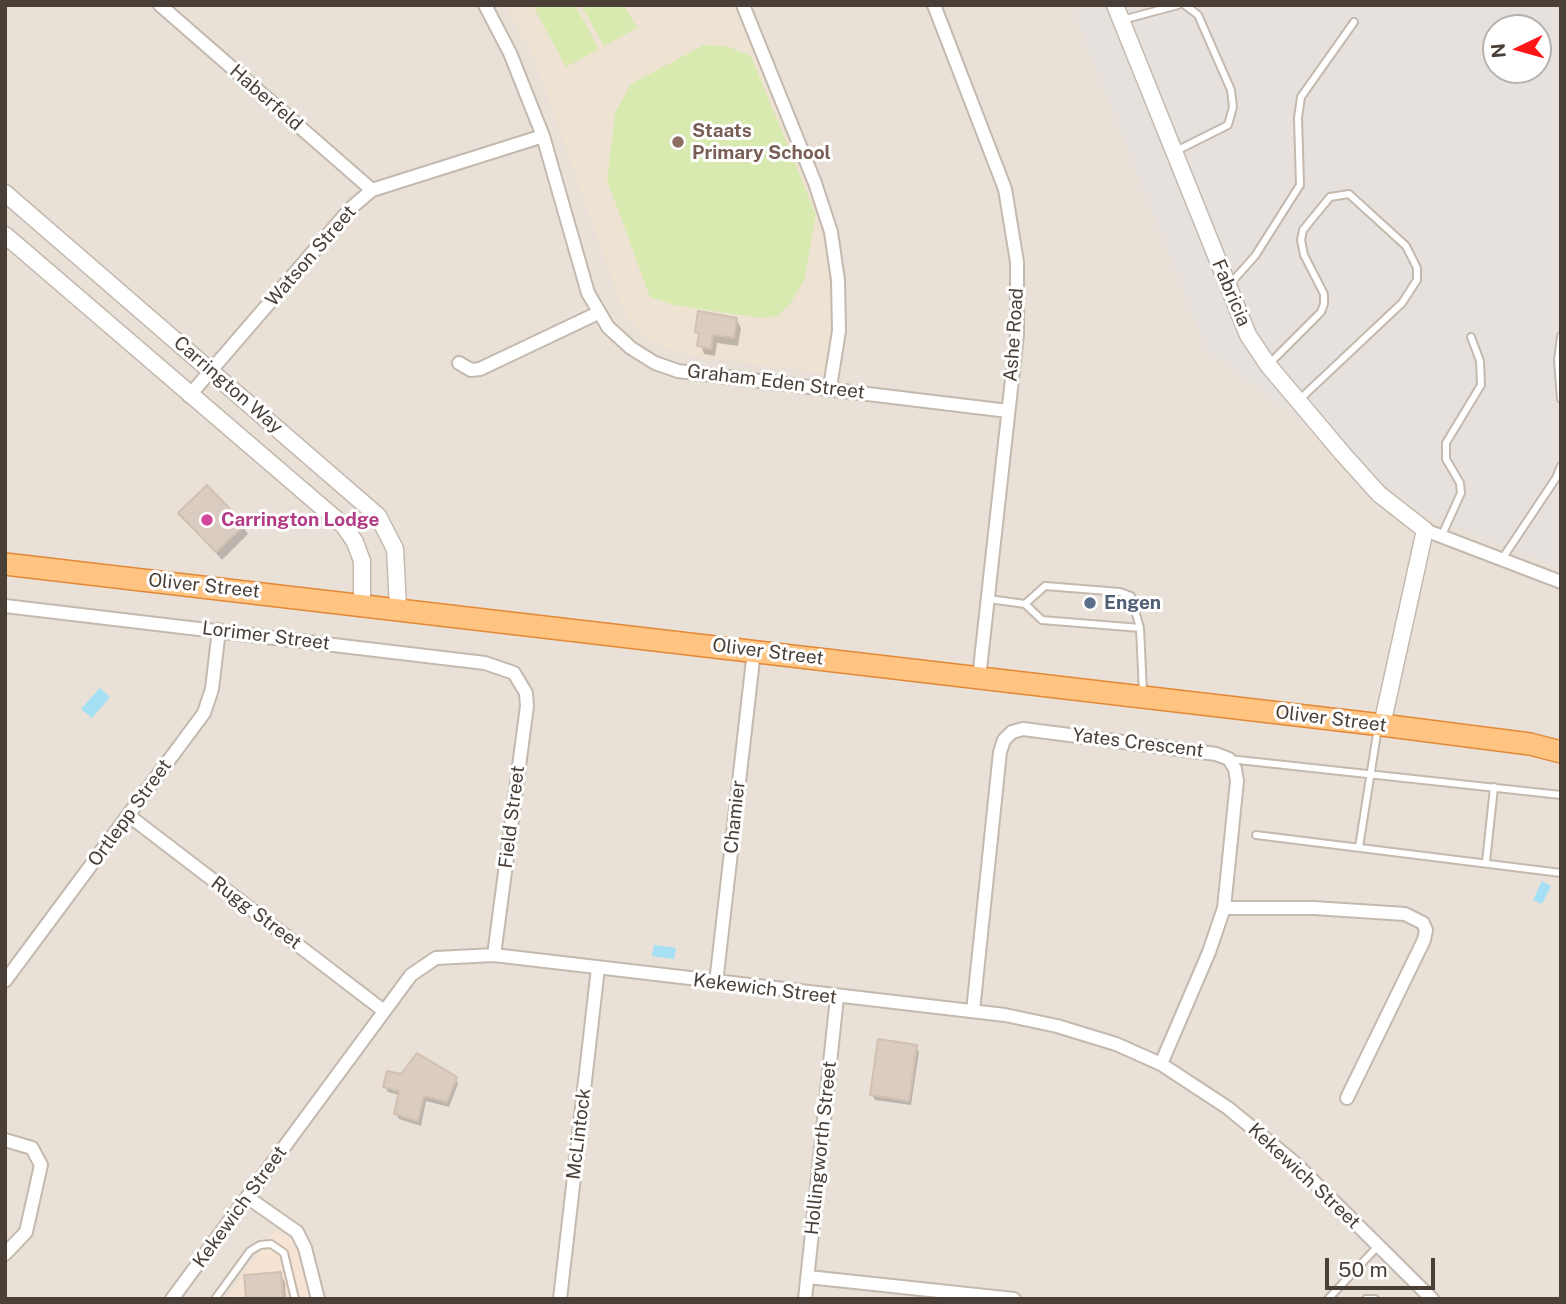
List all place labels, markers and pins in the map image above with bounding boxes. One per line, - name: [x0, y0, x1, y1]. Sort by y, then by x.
- place label: Staats Primary School: [692, 120, 831, 164]
- marker: Staats Primary School: [670, 134, 686, 150]
- place label: Carrington Lodge: [221, 509, 379, 531]
- marker: Carrington Lodge: [199, 512, 215, 528]
- place label: Engen: [1104, 592, 1161, 614]
- marker: Engen: [1082, 595, 1098, 611]

